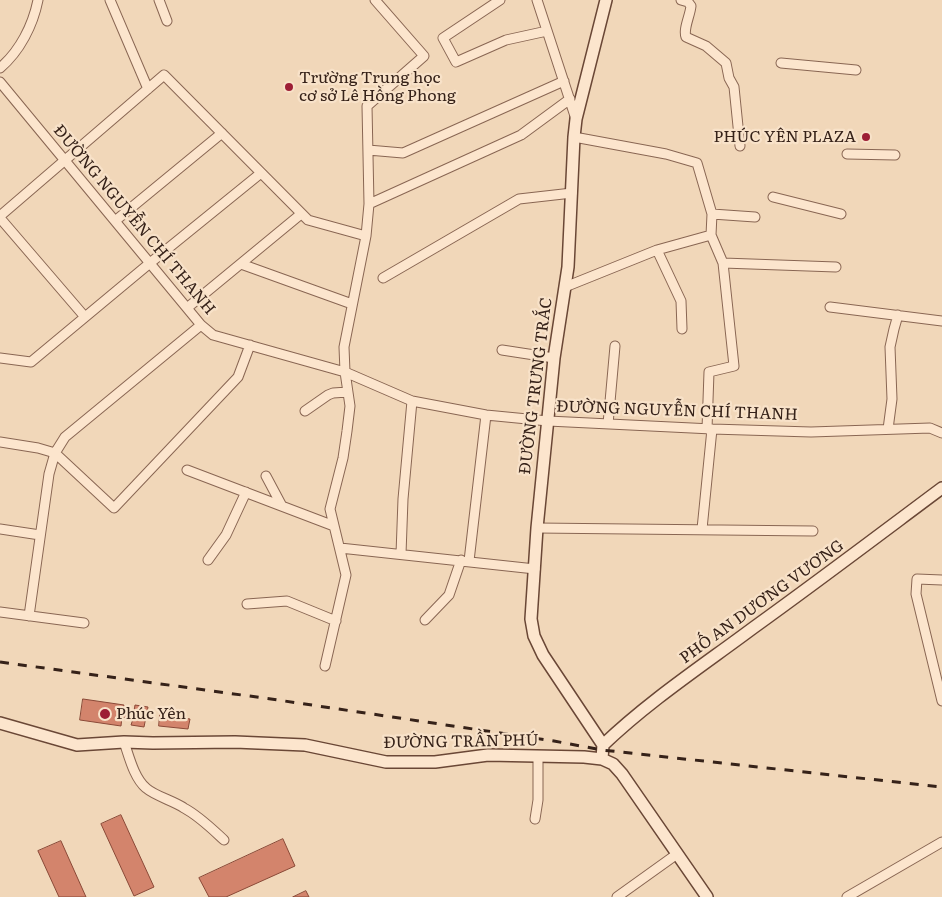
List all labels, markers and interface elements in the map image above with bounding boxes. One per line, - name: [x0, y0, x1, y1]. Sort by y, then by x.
- place label: Trường Trung học cơ sở Lê Hồng Phong: [299, 68, 456, 106]
- marker: Trường Trung học cơ sở Lê Hồng Phong: [283, 81, 295, 93]
- street label: ĐƯỜNG NGUYỄN CHÍ THANH: [49, 121, 219, 319]
- place label: PHÚC YÊN PLAZA: [714, 127, 856, 147]
- marker: PHÚC YÊN PLAZA: [860, 131, 872, 143]
- street label: ĐƯỜNG TRƯNG TRẮC: [516, 296, 556, 476]
- street label: ĐƯỜNG NGUYỄN CHÍ THANH: [556, 397, 798, 425]
- street label: PHỐ AN DƯƠNG VƯƠNG: [676, 536, 848, 668]
- place label: Phúc Yên: [116, 704, 186, 724]
- marker: Phúc Yên: [98, 707, 112, 721]
- street label: ĐƯỜNG TRẦN PHÚ: [383, 731, 539, 753]

